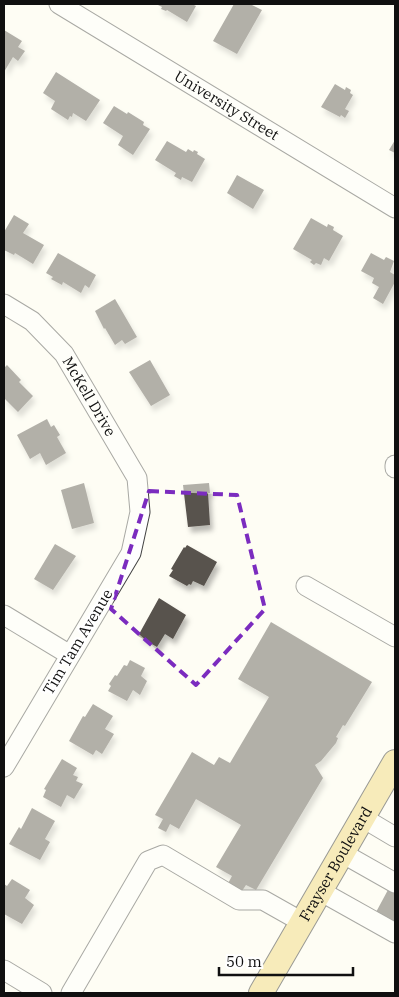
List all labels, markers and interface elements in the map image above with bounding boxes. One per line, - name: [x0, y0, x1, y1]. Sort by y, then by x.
- street label: University Street: [171, 66, 283, 144]
- street label: McKell Drive: [59, 353, 120, 440]
- street label: Tim Tam Avenue: [38, 585, 117, 698]
- street label: Frayser Boulevard: [295, 803, 376, 925]
- scale bar: [219, 944, 353, 976]
- text: 50 m: [226, 952, 262, 971]

